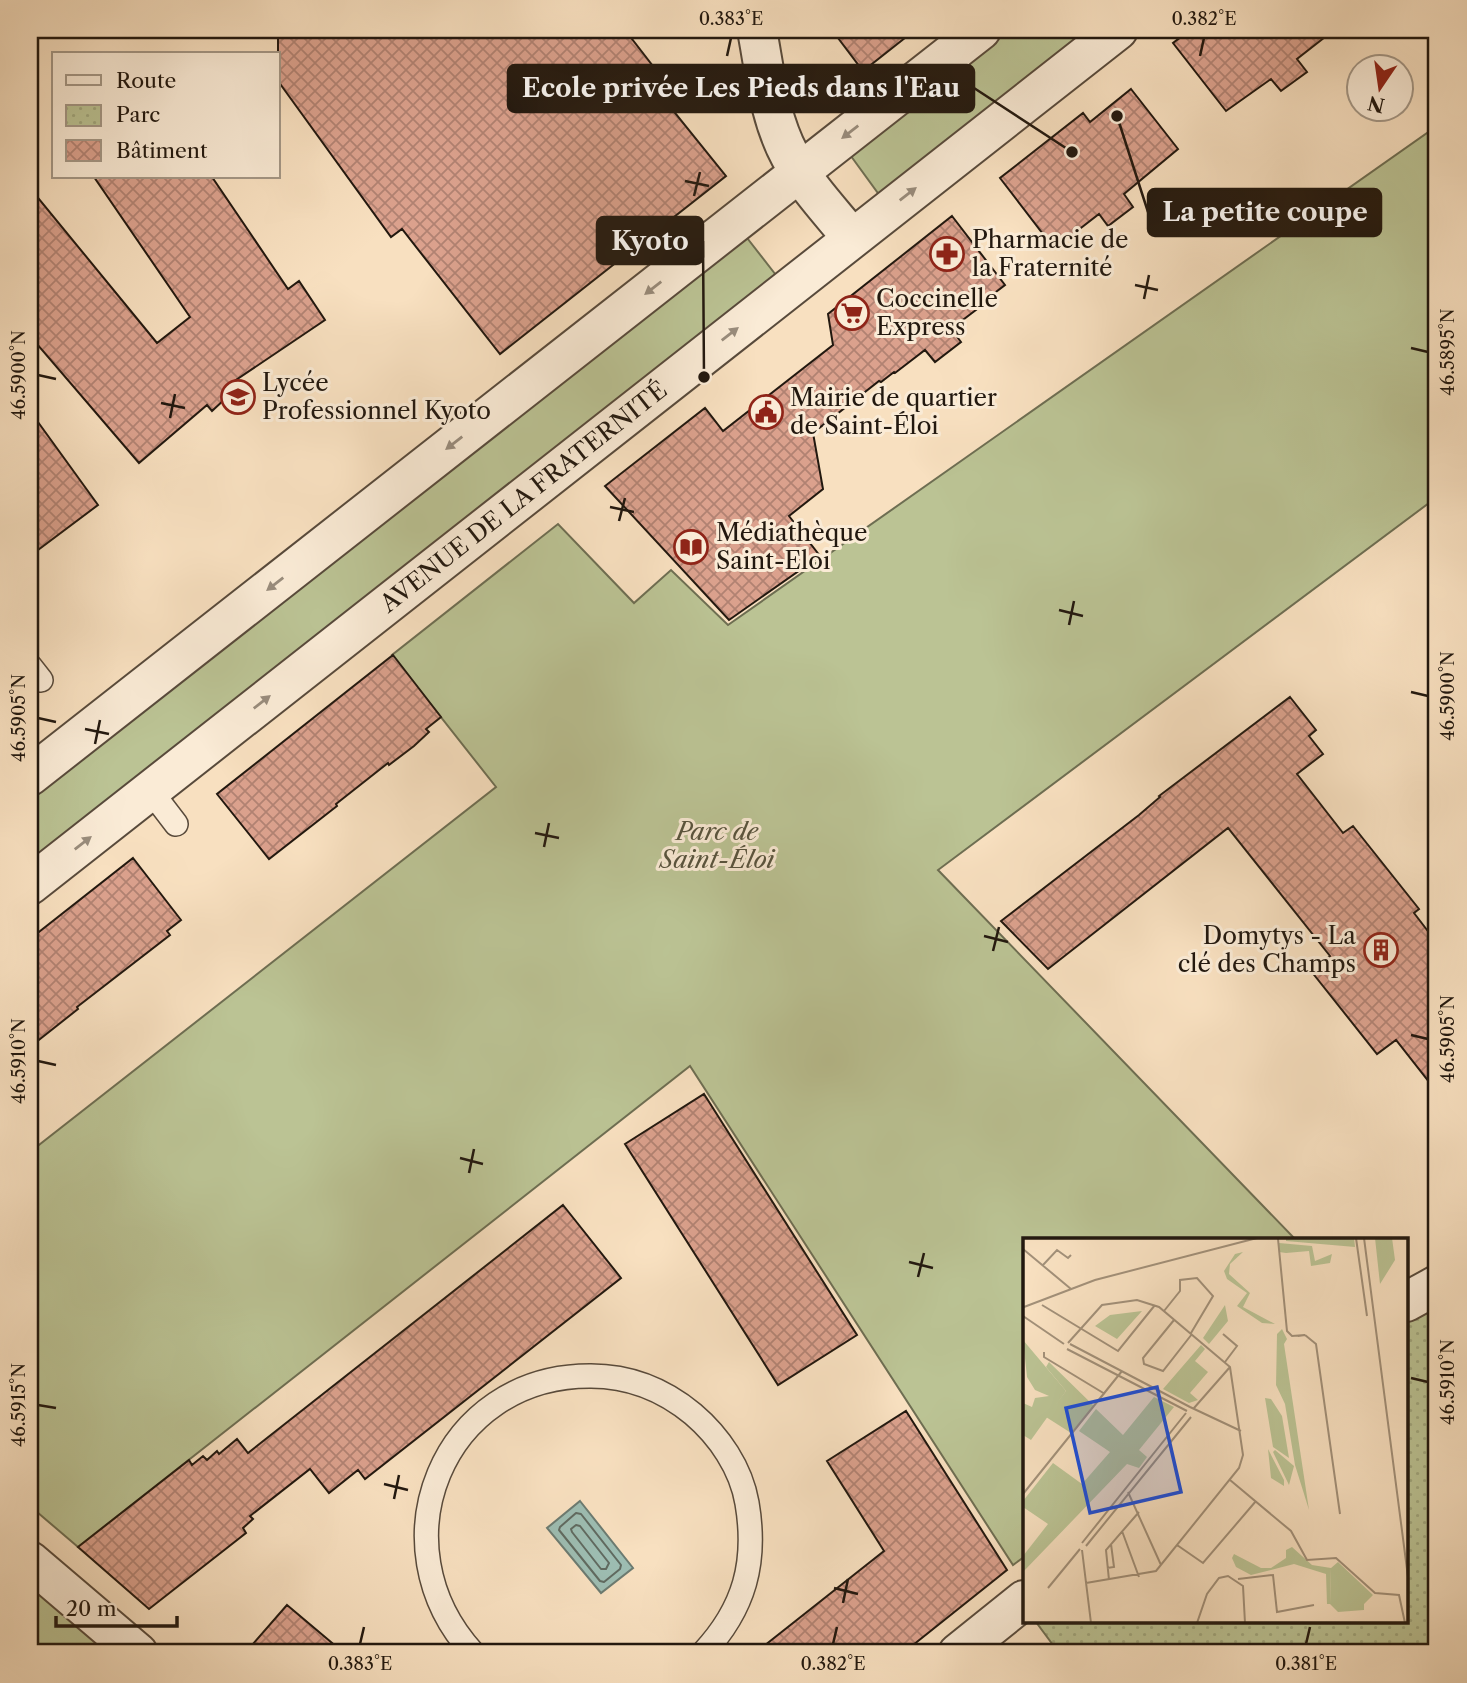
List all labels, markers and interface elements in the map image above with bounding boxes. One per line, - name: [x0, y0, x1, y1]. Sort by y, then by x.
- text: 0.383°E: [699, 8, 763, 30]
- text: 0.382°E: [1171, 8, 1237, 30]
- legend: [52, 52, 280, 178]
- north arrow: [1344, 52, 1414, 122]
- callout: Ecole privée Les Pieds dans l'Eau: [508, 65, 974, 112]
- text: Route: [116, 68, 176, 93]
- text: Ecole privée Les Pieds dans l'Eau: [522, 72, 960, 104]
- text: N: [1366, 91, 1387, 117]
- text: Parc: [116, 102, 160, 127]
- one-way arrow: [842, 125, 860, 140]
- text: Bâtiment: [116, 138, 208, 163]
- one-way arrow: [899, 186, 917, 201]
- callout: La petite coupe: [1148, 189, 1381, 236]
- text: La petite coupe: [1162, 196, 1368, 228]
- callout: Kyoto: [597, 217, 703, 264]
- text: Kyoto: [611, 225, 689, 257]
- place label: Pharmacie de la Fraternité: [972, 225, 1128, 282]
- pharmacy icon: Pharmacie de la Fraternité: [928, 235, 966, 273]
- one-way arrow: [644, 281, 662, 296]
- place label: Coccinelle Express: [876, 284, 998, 341]
- supermarket icon: Coccinelle Express: [833, 294, 871, 332]
- text: 46.5895°N: [1437, 308, 1459, 396]
- one-way arrow: [720, 327, 738, 342]
- text: 46.5900°N: [8, 330, 30, 420]
- place label: Lycée Professionnel Kyoto: [262, 368, 491, 425]
- street label: AVENUE DE LA FRATERNITÉ: [373, 375, 673, 619]
- school or university icon: Lycée Professionnel Kyoto: [219, 378, 257, 416]
- place label: Mairie de quartier de Saint-Éloi: [790, 383, 997, 440]
- public building icon: Mairie de quartier de Saint-Éloi: [747, 393, 785, 431]
- one-way arrow: [445, 436, 463, 450]
- place label: Médiathèque Saint-Eloi: [716, 518, 867, 575]
- library icon: Médiathèque Saint-Eloi: [672, 528, 710, 566]
- one-way arrow: [266, 576, 284, 590]
- text: 46.5900°N: [1437, 651, 1459, 741]
- text: 46.5905°N: [8, 674, 30, 762]
- one-way arrow: [252, 694, 270, 709]
- park label: Parc de Saint-Éloi: [658, 817, 776, 874]
- one-way arrow: [74, 836, 92, 851]
- place label: Domytys - La clé des Champs: [1178, 921, 1356, 978]
- building icon: Domytys - La clé des Champs: [1362, 931, 1400, 969]
- text: 46.5905°N: [1437, 995, 1459, 1083]
- text: 46.5910°N: [8, 1018, 30, 1104]
- inset map: [1023, 1238, 1408, 1624]
- text: 46.5910°N: [1437, 1339, 1459, 1425]
- text: 46.5915°N: [8, 1363, 30, 1447]
- scale bar: [56, 1585, 177, 1629]
- text: 20 m: [66, 1596, 117, 1621]
- text: 0.383°E: [328, 1653, 392, 1675]
- text: 0.382°E: [800, 1653, 866, 1675]
- text: 0.381°E: [1275, 1653, 1337, 1675]

